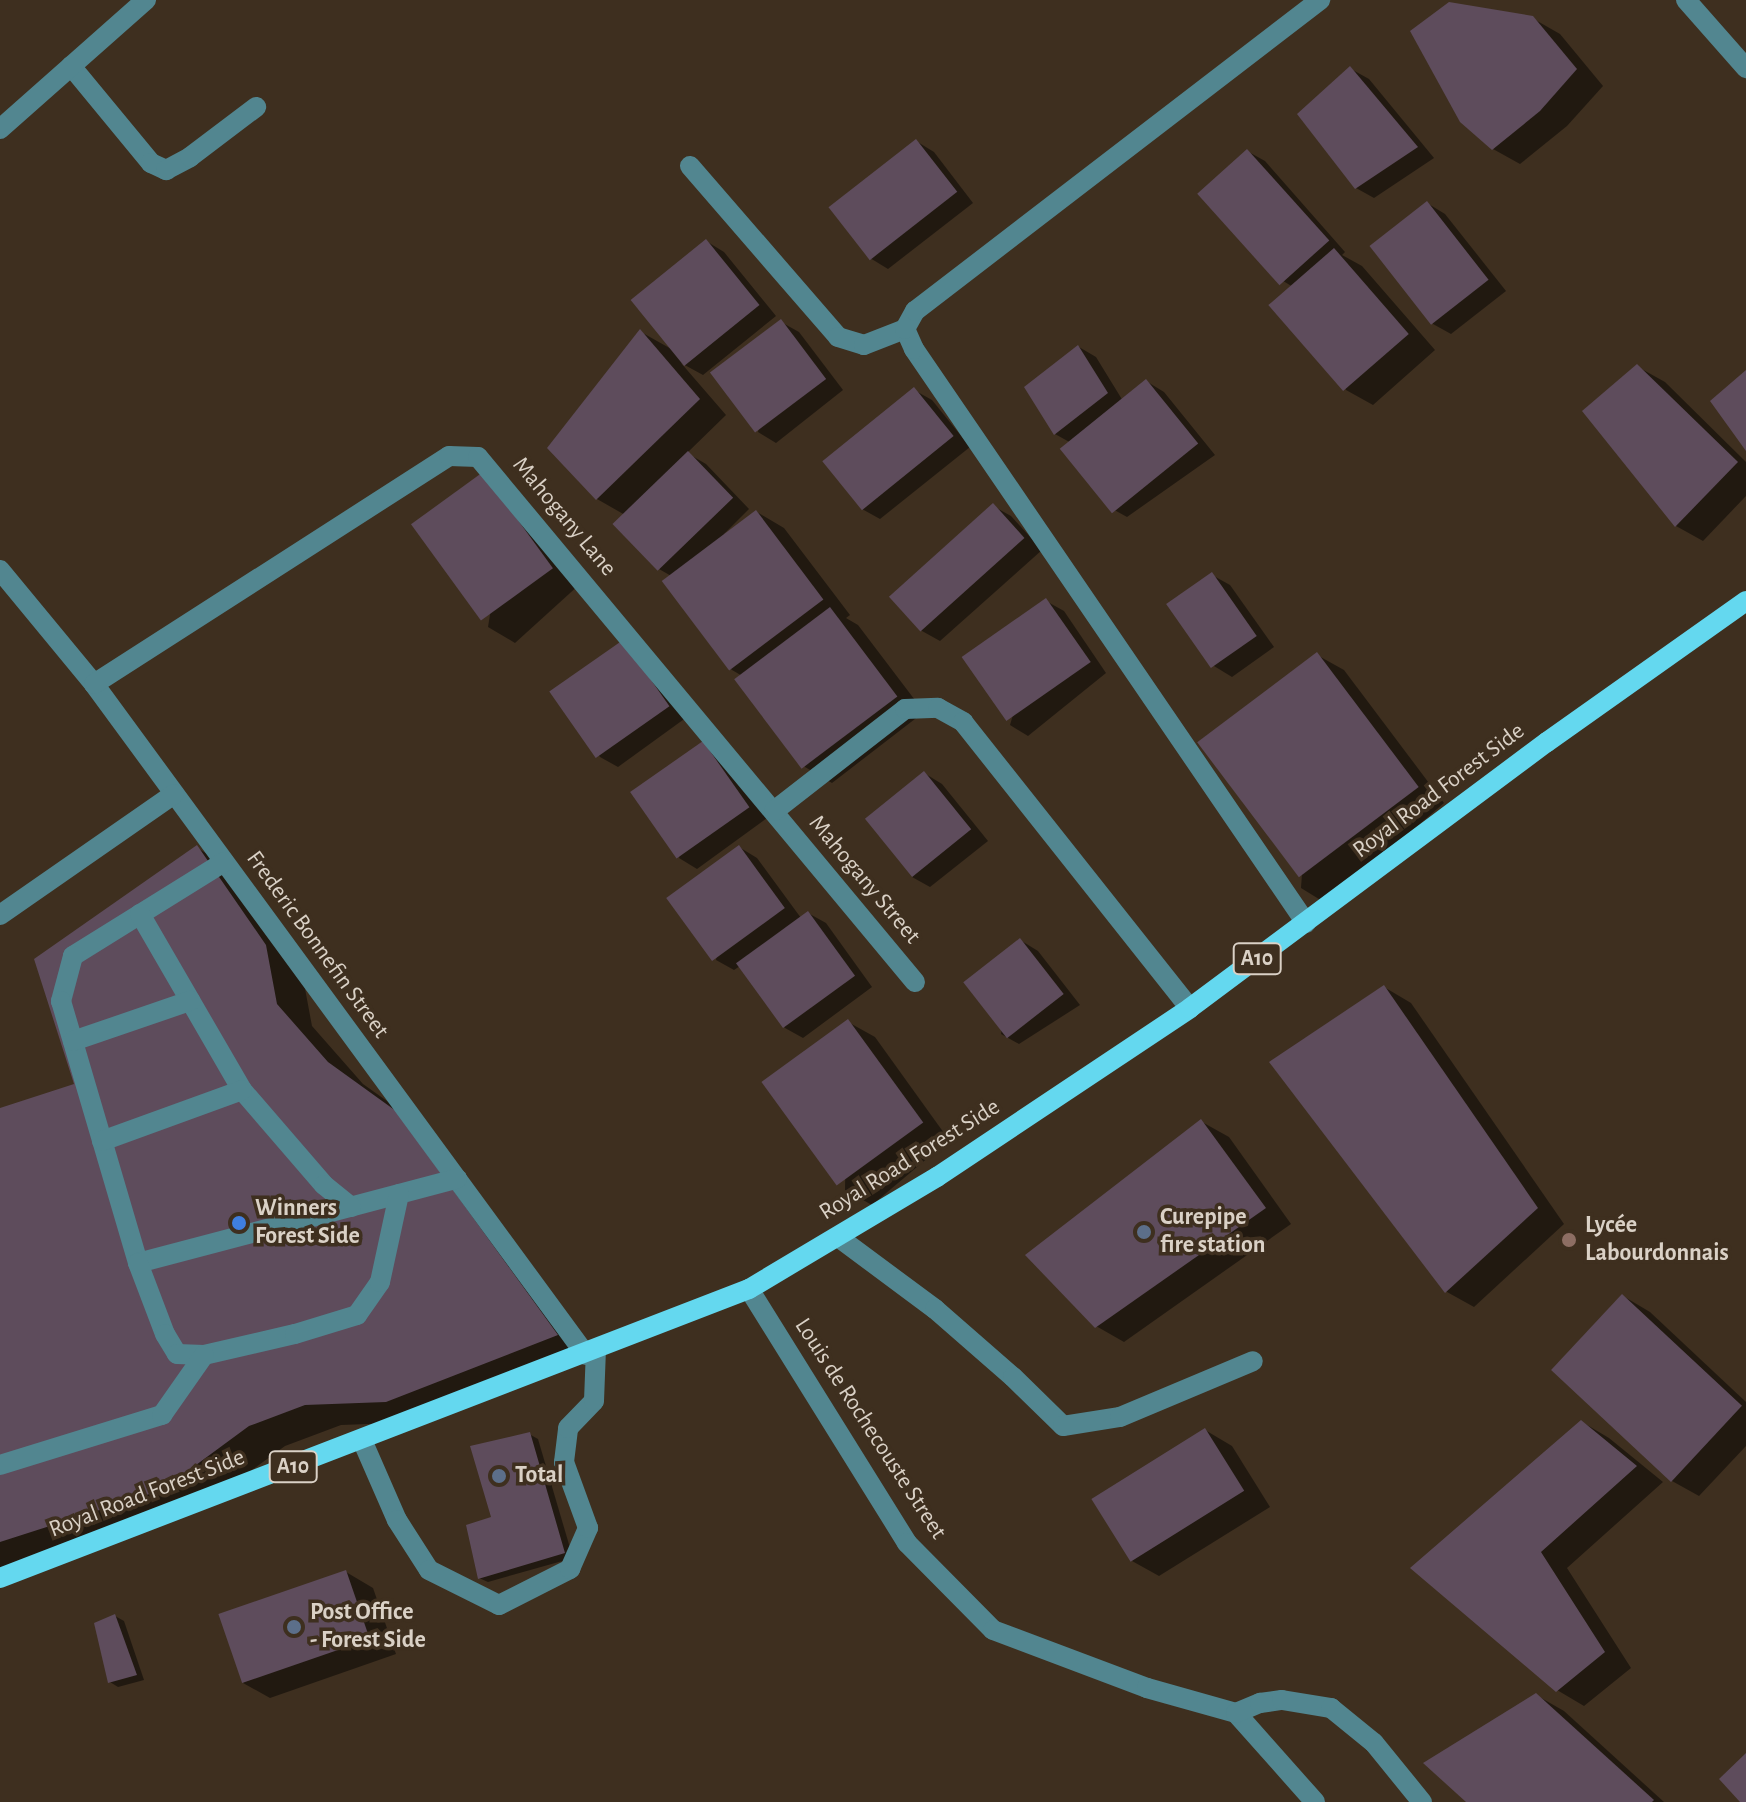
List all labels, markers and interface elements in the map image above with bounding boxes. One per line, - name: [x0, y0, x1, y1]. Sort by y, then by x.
- street label: Mahogany Lane: [506, 452, 622, 582]
- street label: Royal Road Forest Side: [1347, 717, 1531, 865]
- street label: Mahogany Street: [802, 810, 926, 950]
- street label: Frederic Bonnefin Street: [239, 846, 395, 1044]
- road number: A10: [1231, 941, 1283, 977]
- street label: Royal Road Forest Side: [814, 1093, 1006, 1227]
- place label: Winners Forest Side: [255, 1195, 360, 1251]
- place label: Curepipe fire station: [1160, 1204, 1265, 1260]
- place label: Lycée Labourdonnais: [1585, 1212, 1729, 1268]
- marker: Winners Forest Side: [230, 1214, 248, 1232]
- marker: Curepipe fire station: [1135, 1223, 1153, 1241]
- marker: Lycée Labourdonnais: [1560, 1231, 1578, 1249]
- street label: Louis de Rochecouste Street: [788, 1313, 952, 1545]
- street label: Royal Road Forest Side: [45, 1443, 249, 1545]
- road number: A10: [267, 1449, 319, 1485]
- place label: Total: [515, 1462, 563, 1490]
- marker: Total: [490, 1467, 508, 1485]
- place label: Post Office - Forest Side: [310, 1599, 426, 1655]
- marker: Post Office - Forest Side: [285, 1618, 303, 1636]

